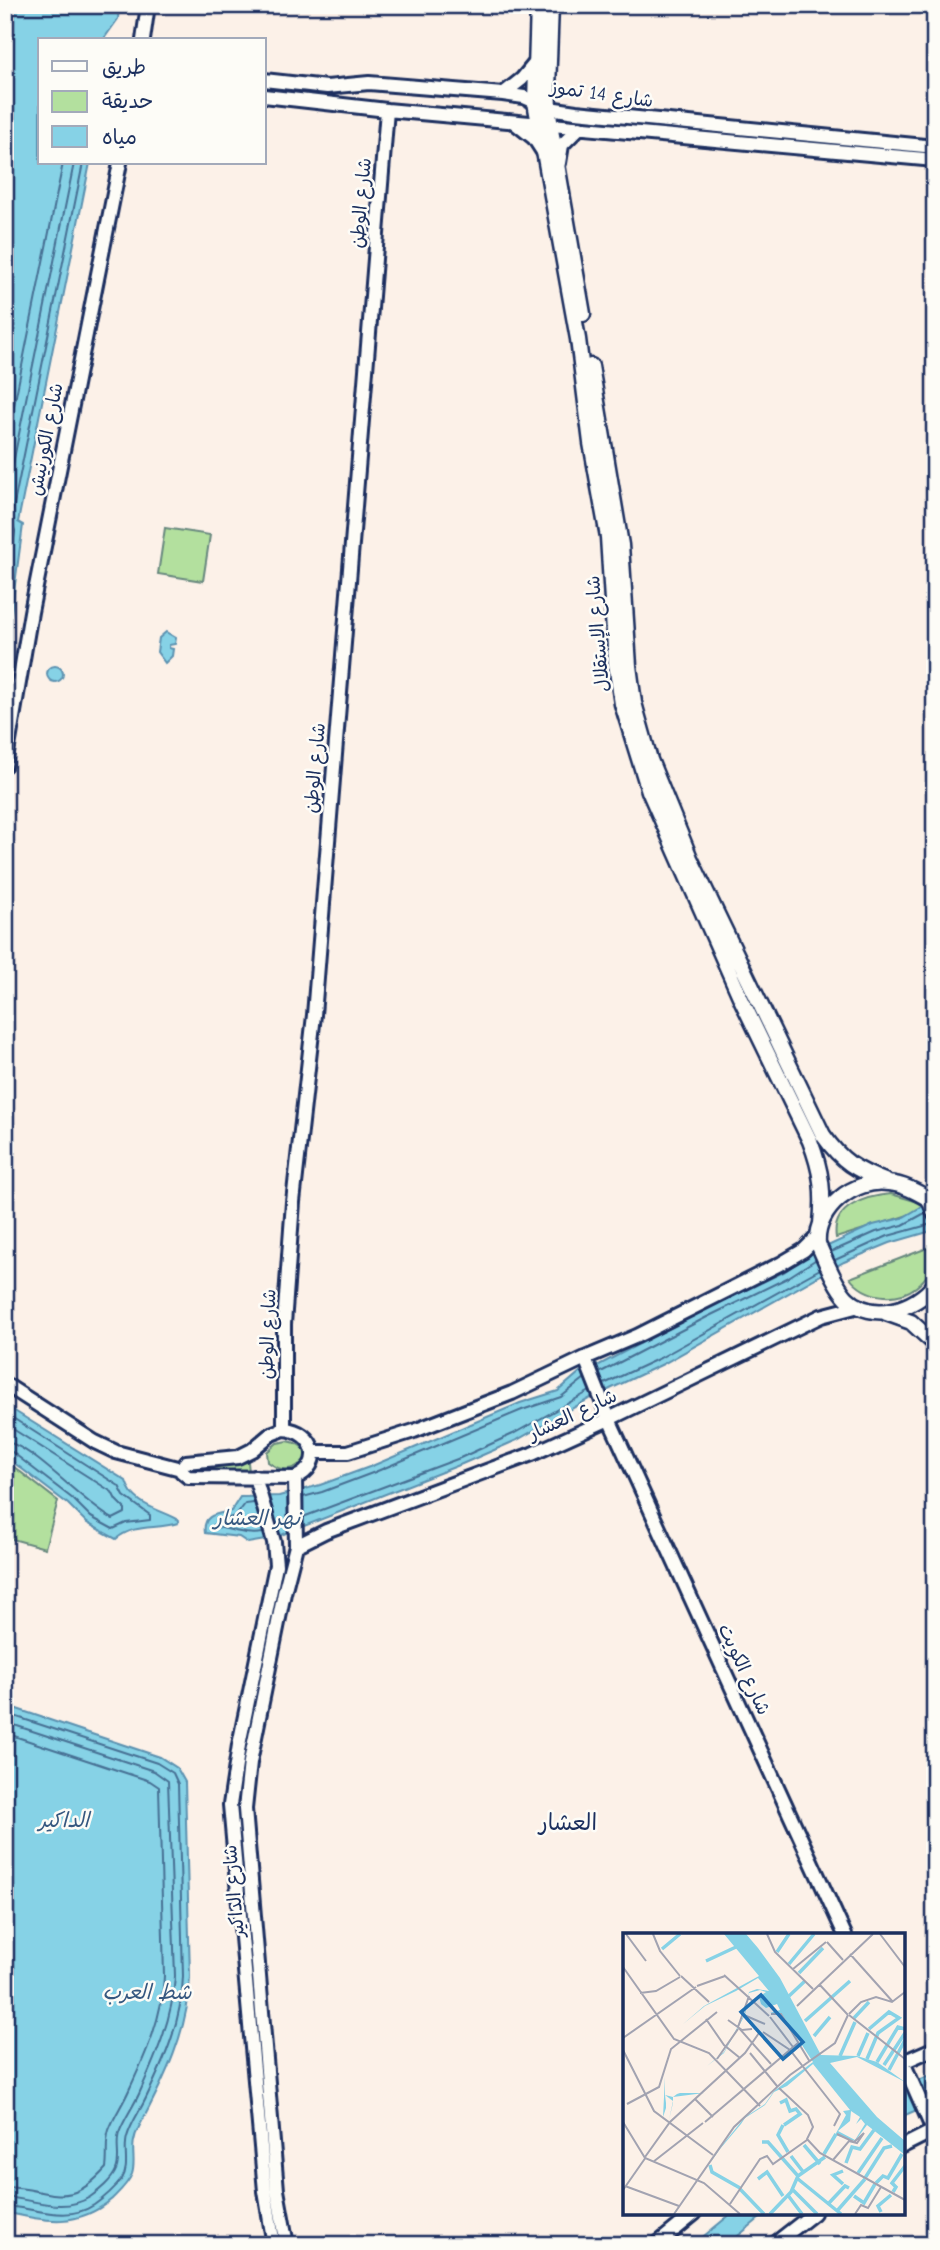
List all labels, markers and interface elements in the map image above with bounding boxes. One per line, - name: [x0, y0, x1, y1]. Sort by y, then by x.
- legend: [38, 38, 266, 164]
- text: طريق: [102, 55, 146, 79]
- street label: شارع 14 تموز: [547, 76, 655, 114]
- text: حديقة: [102, 89, 153, 113]
- text: مياه: [102, 125, 137, 149]
- street label: شارع الوطن: [346, 157, 378, 249]
- street label: شارع الكورنيش: [24, 381, 70, 498]
- street label: شارع الإستقلال: [582, 575, 616, 693]
- street label: شارع الوطن: [300, 722, 332, 814]
- street label: شارع الوطن: [255, 1288, 283, 1380]
- street label: شارع العشار: [523, 1385, 621, 1448]
- water label: نهر العشار: [211, 1506, 302, 1530]
- street label: شارع الكويت: [712, 1620, 775, 1719]
- water label: الداكير: [36, 1808, 92, 1832]
- district label: العشار: [537, 1809, 597, 1836]
- street label: شارع الداكير: [219, 1844, 251, 1940]
- inset map: [623, 1933, 905, 2215]
- water label: شط العرب: [103, 1980, 192, 2005]

